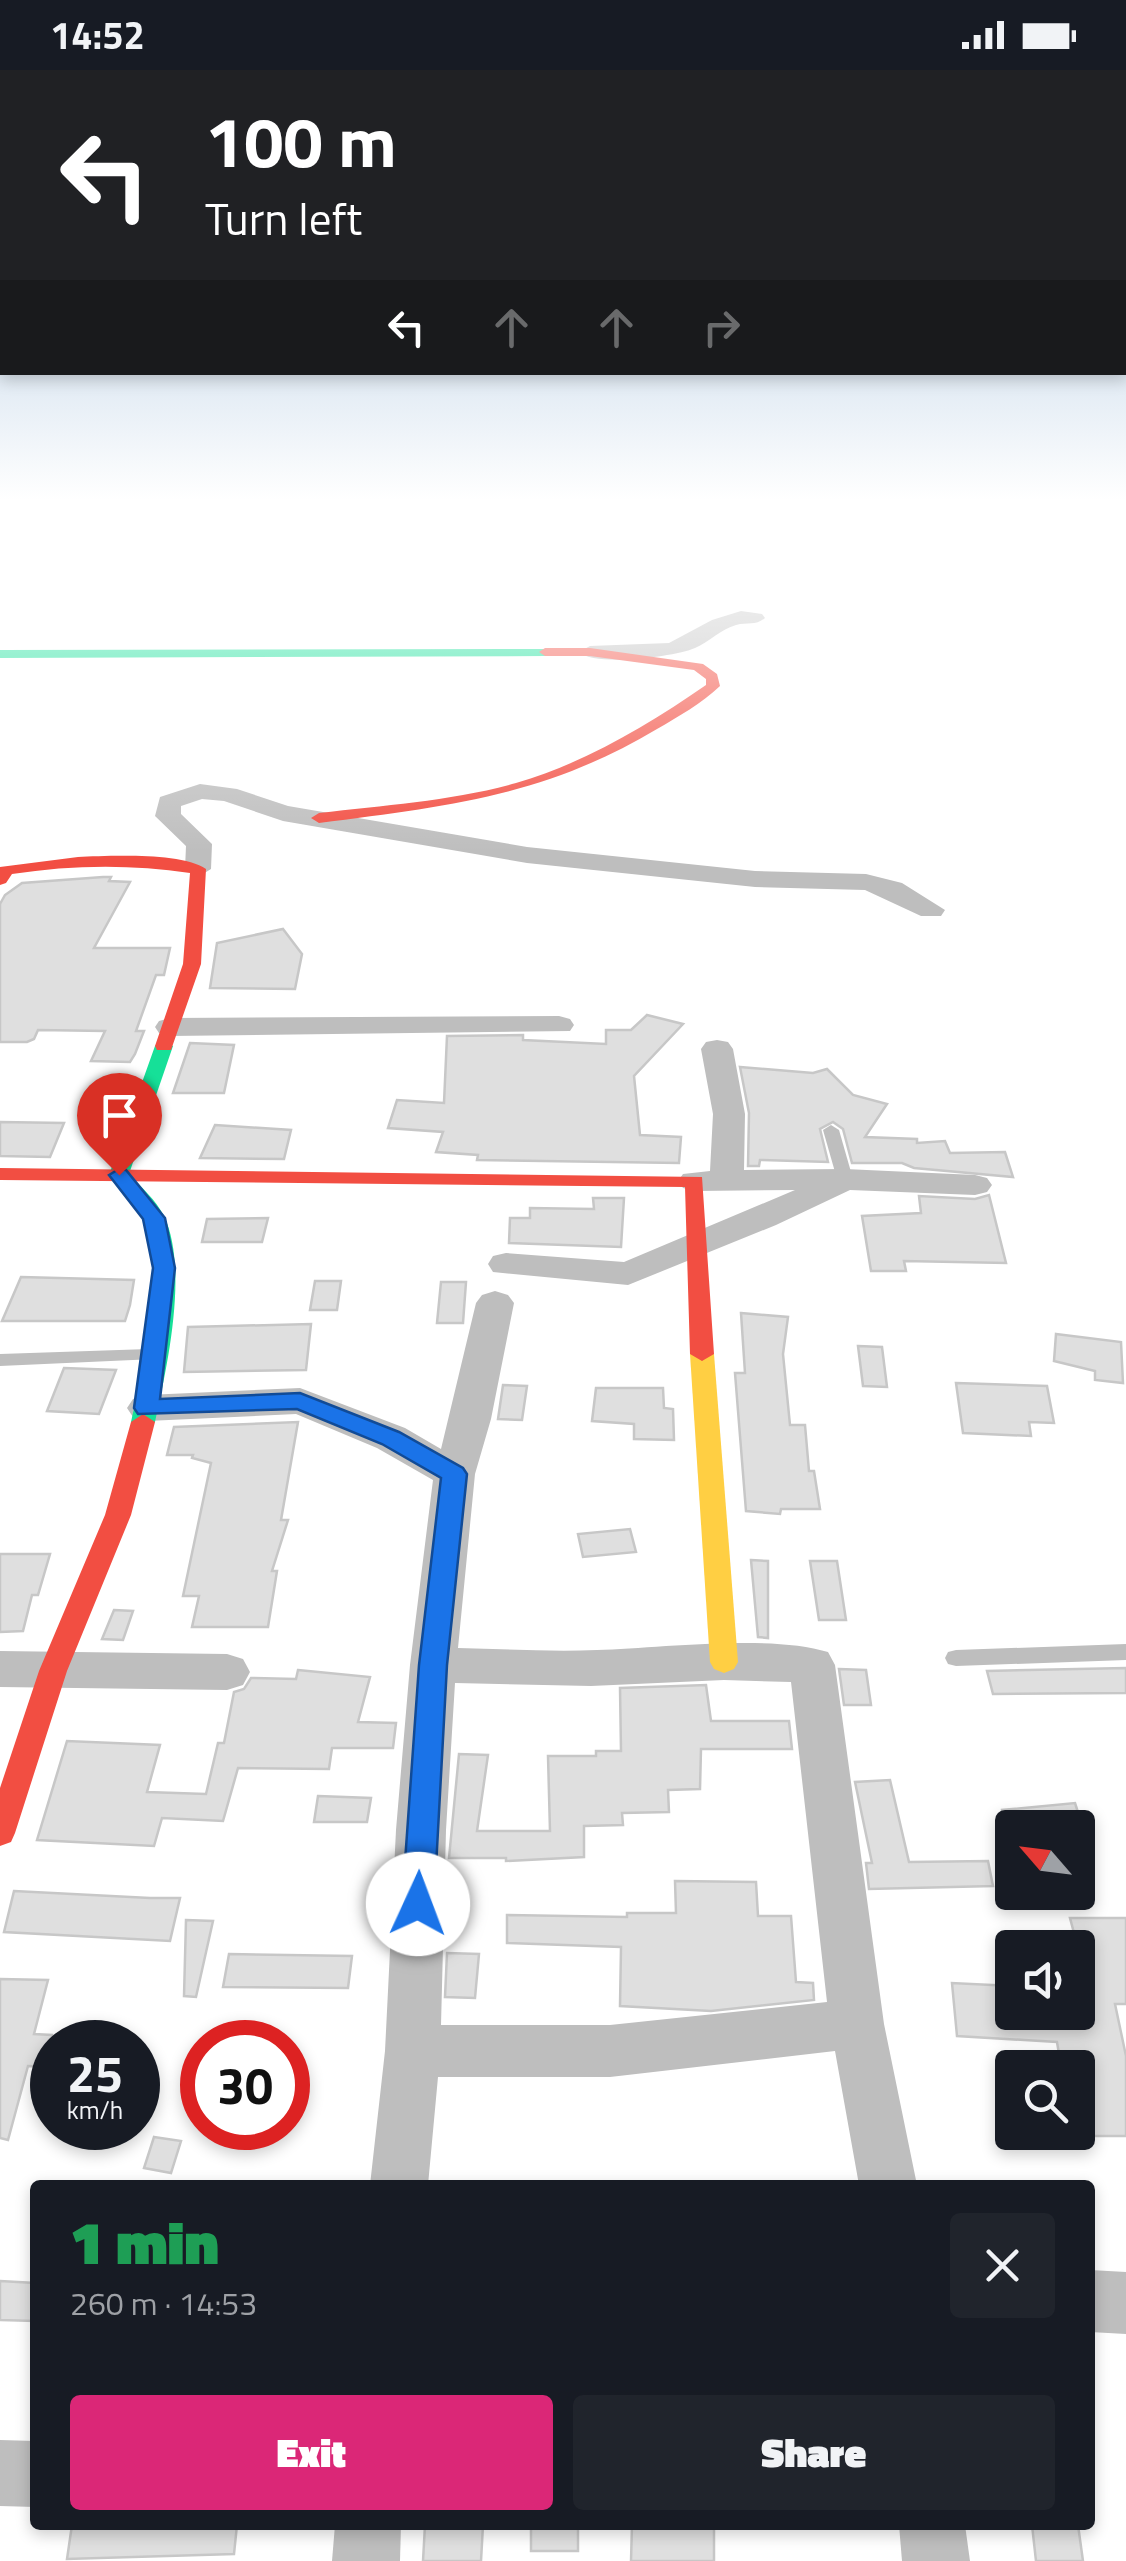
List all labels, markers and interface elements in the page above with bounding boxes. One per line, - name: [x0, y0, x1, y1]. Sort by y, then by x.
- text: 14:52: [50, 6, 145, 64]
- text: 100 m: [205, 88, 397, 194]
- icon: left: [40, 110, 170, 240]
- text: Turn left: [205, 184, 362, 252]
- icon: left: [379, 300, 434, 355]
- icon: ahead: [484, 300, 539, 355]
- icon: ahead: [589, 300, 644, 355]
- icon: right: [694, 300, 749, 355]
- pin: [77, 1073, 162, 1176]
- icon: arrive: [92, 1088, 147, 1143]
- north arrow: [995, 1810, 1095, 1910]
- map controls: [995, 1810, 1095, 2150]
- position arrow: [366, 1852, 470, 1956]
- button: sound: [995, 1930, 1095, 2030]
- speed limit sign: 30: [180, 2020, 310, 2150]
- text: 25: [67, 2035, 123, 2111]
- button: search: [995, 2050, 1095, 2150]
- text: km/h: [67, 2091, 123, 2129]
- text: 1 min: [70, 2196, 219, 2287]
- button: close: [950, 2213, 1055, 2318]
- text: 260 m · 14:53: [70, 2279, 257, 2327]
- button: Exit: [70, 2395, 553, 2510]
- button: Share: [573, 2395, 1055, 2510]

